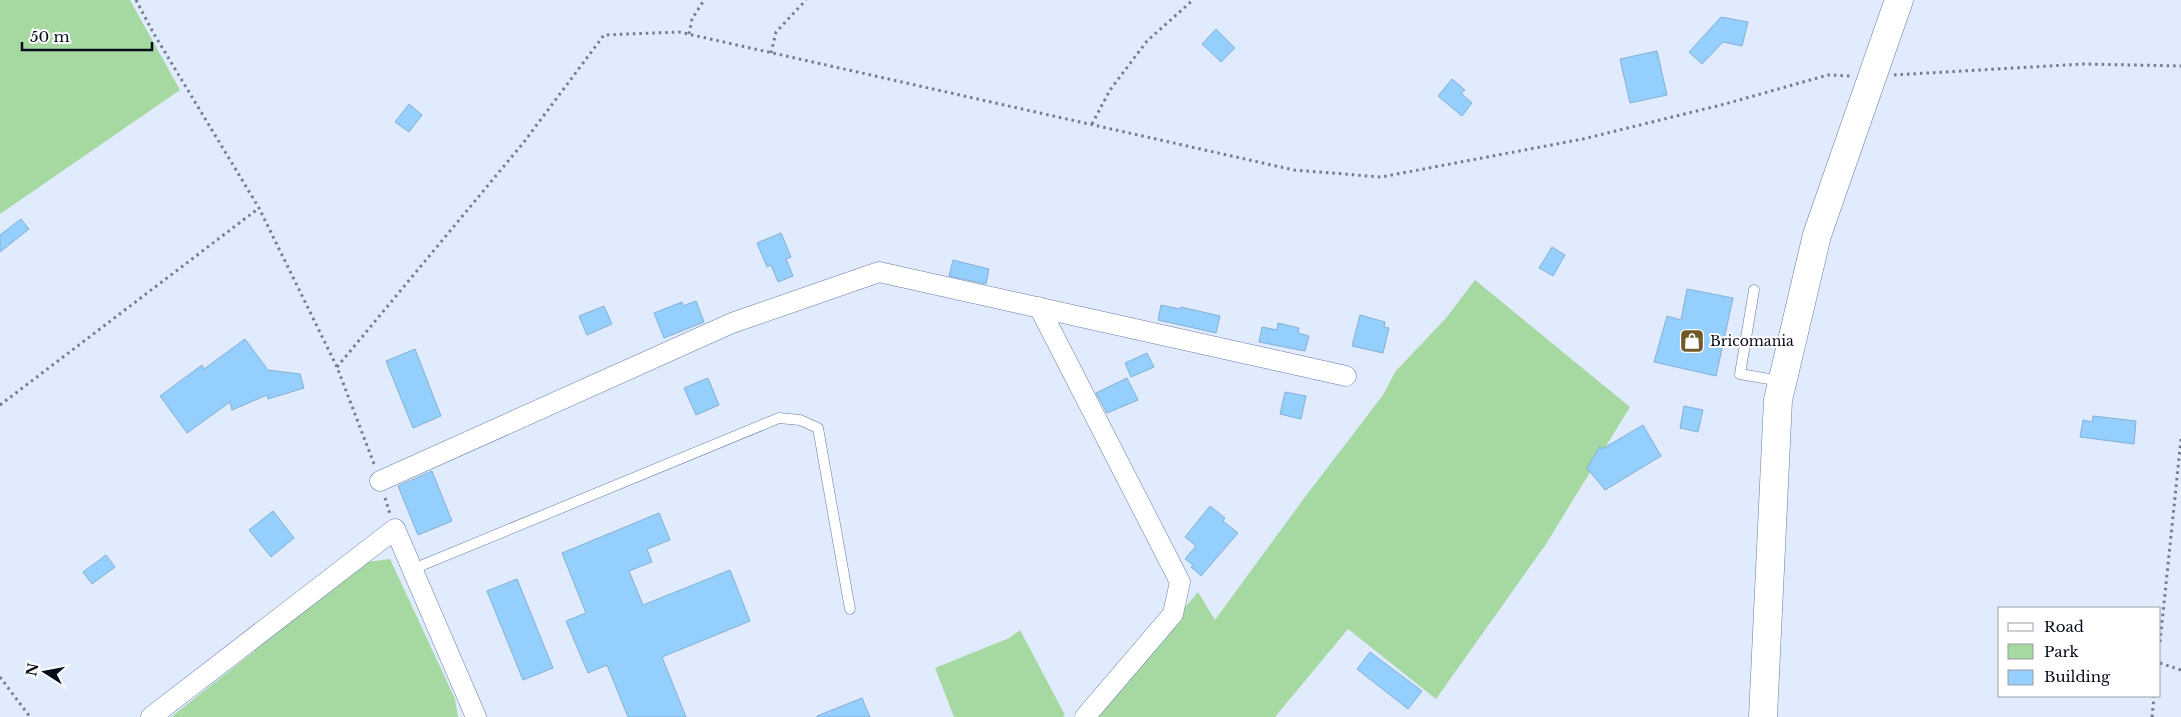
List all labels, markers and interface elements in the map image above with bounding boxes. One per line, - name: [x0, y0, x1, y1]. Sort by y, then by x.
- scale bar: [22, 20, 152, 52]
- text: 50 m: [30, 27, 70, 46]
- shop icon: Bricomania: [1679, 328, 1705, 354]
- place label: Bricomania: [1710, 332, 1794, 350]
- legend: [1998, 607, 2161, 697]
- text: Road: [2044, 617, 2084, 636]
- text: Park: [2044, 642, 2080, 661]
- north arrow: [20, 647, 70, 697]
- text: N: [22, 661, 42, 678]
- text: Building: [2044, 667, 2111, 686]

